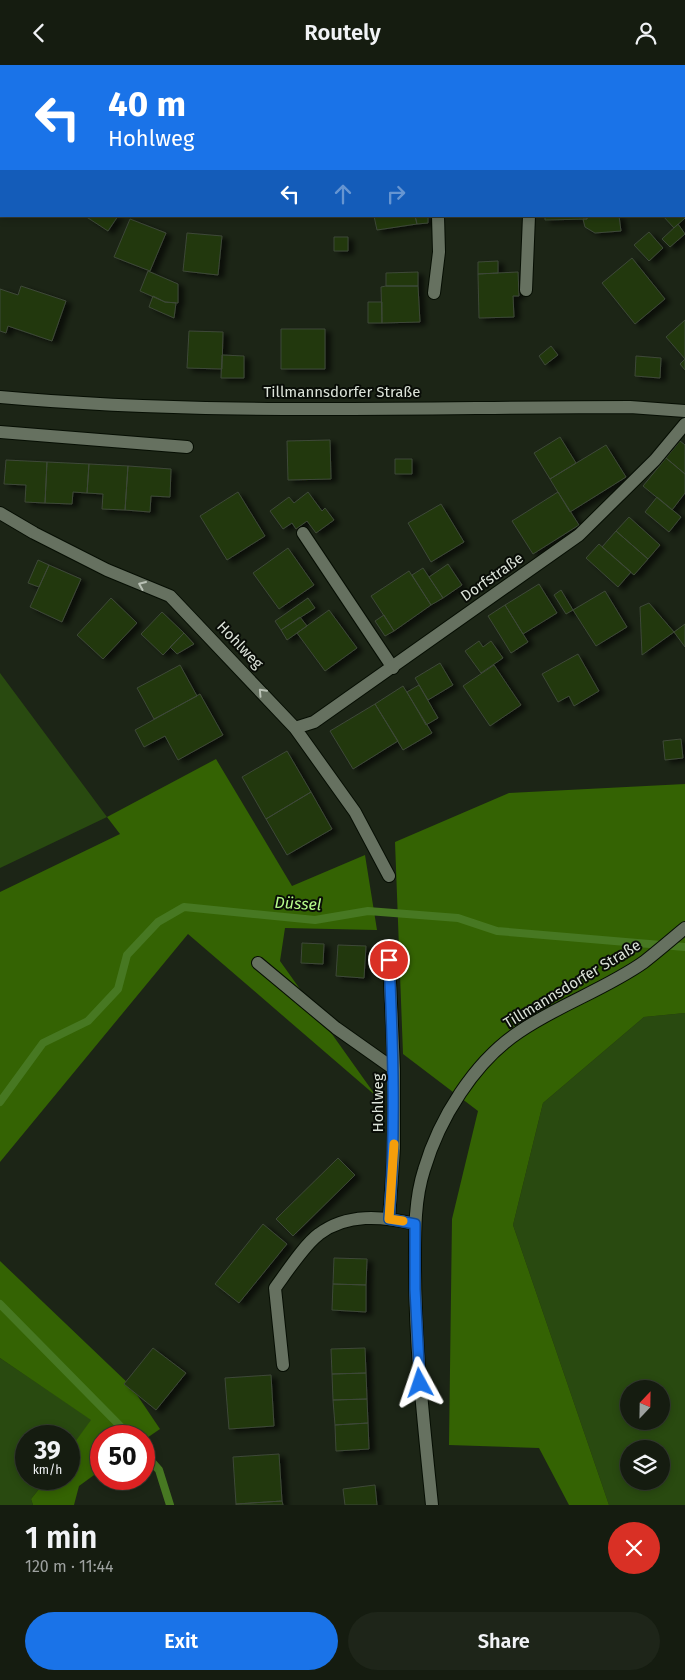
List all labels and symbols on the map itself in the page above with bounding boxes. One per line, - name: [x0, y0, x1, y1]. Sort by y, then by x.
- street label: Tillmannsdorfer Straße: [264, 383, 420, 401]
- street label: Dorfstraße: [457, 549, 527, 605]
- one-way arrow: [138, 580, 147, 591]
- street label: Hohlweg: [213, 618, 267, 673]
- one-way arrow: [259, 689, 268, 698]
- water label: Düssel: [274, 893, 322, 914]
- street label: Tillmannsdorfer Straße: [500, 936, 644, 1032]
- pin: [368, 939, 410, 981]
- street label: Hohlweg: [369, 1073, 387, 1132]
- position arrow: [393, 1356, 445, 1408]
- north arrow: [620, 1380, 670, 1430]
- speed limit sign: 50: [90, 1425, 155, 1490]

